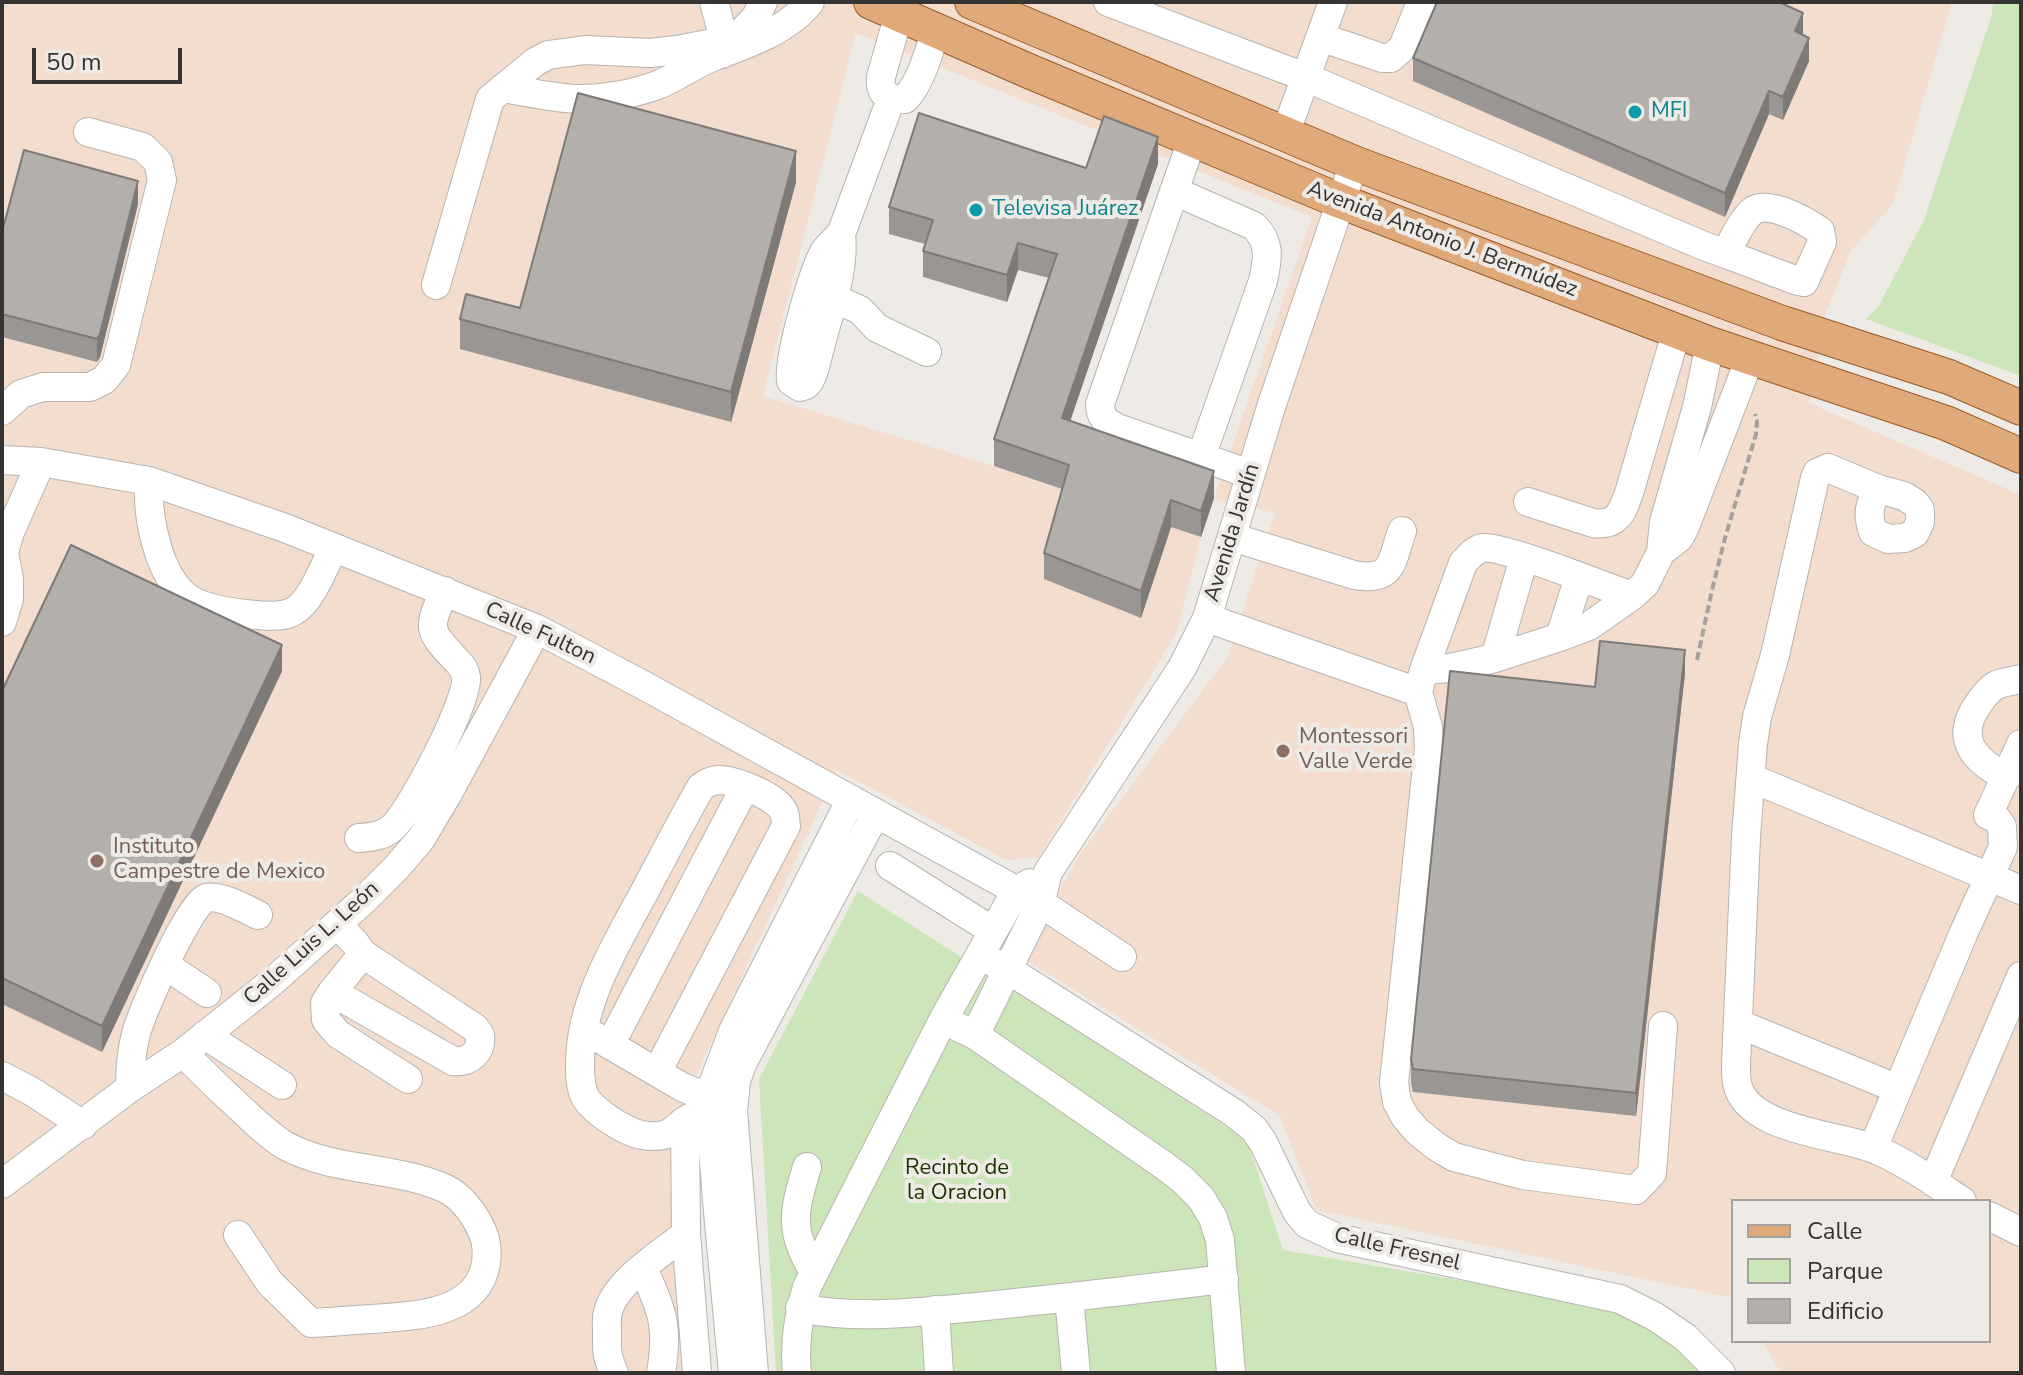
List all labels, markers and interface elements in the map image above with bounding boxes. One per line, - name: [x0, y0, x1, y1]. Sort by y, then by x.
- scale bar: [36, 32, 186, 82]
- text: 50 m: [46, 46, 102, 78]
- place label: MFI: [1651, 99, 1687, 125]
- marker: MFI: [1626, 103, 1644, 121]
- street label: Avenida Antonio J. Bermúdez: [1303, 176, 1581, 304]
- place label: Televisa Juárez: [992, 197, 1138, 223]
- marker: Televisa Juárez: [967, 201, 985, 219]
- street label: Avenida Jardín: [1199, 461, 1267, 605]
- street label: Calle Fulton: [480, 597, 600, 671]
- place label: Montessori Valle Verde: [1299, 725, 1413, 776]
- marker: Montessori Valle Verde: [1274, 742, 1292, 760]
- place label: Instituto Campestre de Mexico: [113, 835, 325, 886]
- marker: Instituto Campestre de Mexico: [88, 852, 106, 870]
- street label: Calle Luis L. León: [239, 876, 385, 1012]
- park label: Recinto de la Oracion: [905, 1156, 1009, 1208]
- legend: [1731, 1199, 1991, 1343]
- text: Calle: [1807, 1215, 1862, 1247]
- street label: Calle Fresnel: [1331, 1223, 1463, 1277]
- text: Parque: [1807, 1255, 1883, 1287]
- text: Edificio: [1807, 1295, 1884, 1327]

